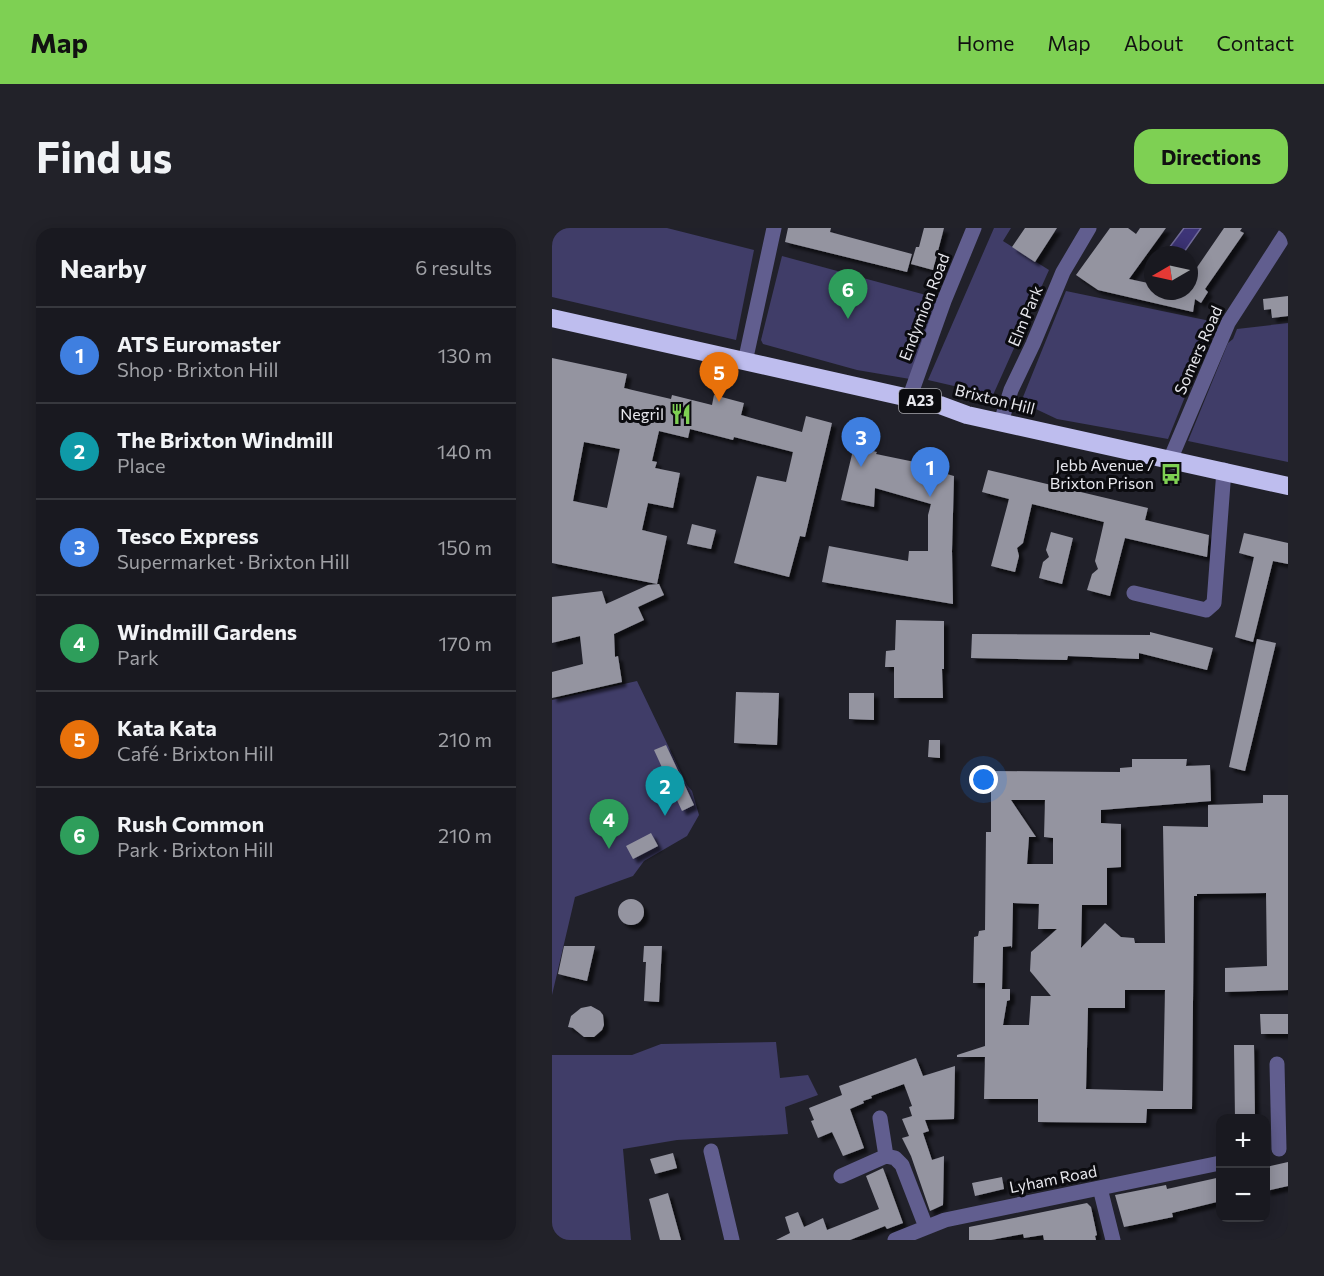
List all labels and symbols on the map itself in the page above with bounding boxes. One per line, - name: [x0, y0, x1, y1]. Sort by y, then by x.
- north arrow: [1144, 246, 1198, 300]
- street label: Endymion Road: [894, 250, 953, 363]
- pin: 6: [828, 270, 868, 319]
- street label: Elm Park: [1003, 282, 1046, 349]
- street label: Somers Road: [1170, 302, 1226, 397]
- pin: 5: [700, 352, 738, 402]
- street label: Brixton Hill: [953, 379, 1037, 418]
- road number: A23: [899, 389, 941, 413]
- restaurant icon: Negril: [669, 402, 693, 426]
- place label: Negril: [620, 404, 664, 423]
- pin: 3: [842, 418, 880, 467]
- pin: 1: [910, 448, 950, 497]
- place label: Jebb Avenue / Brixton Prison: [1050, 455, 1154, 492]
- bus stop icon: Jebb Avenue / Brixton Prison: [1159, 462, 1183, 486]
- your location: [969, 765, 998, 794]
- pin: 2: [646, 766, 684, 816]
- pin: 4: [590, 800, 628, 849]
- street label: Lyham Road: [1007, 1161, 1098, 1196]

